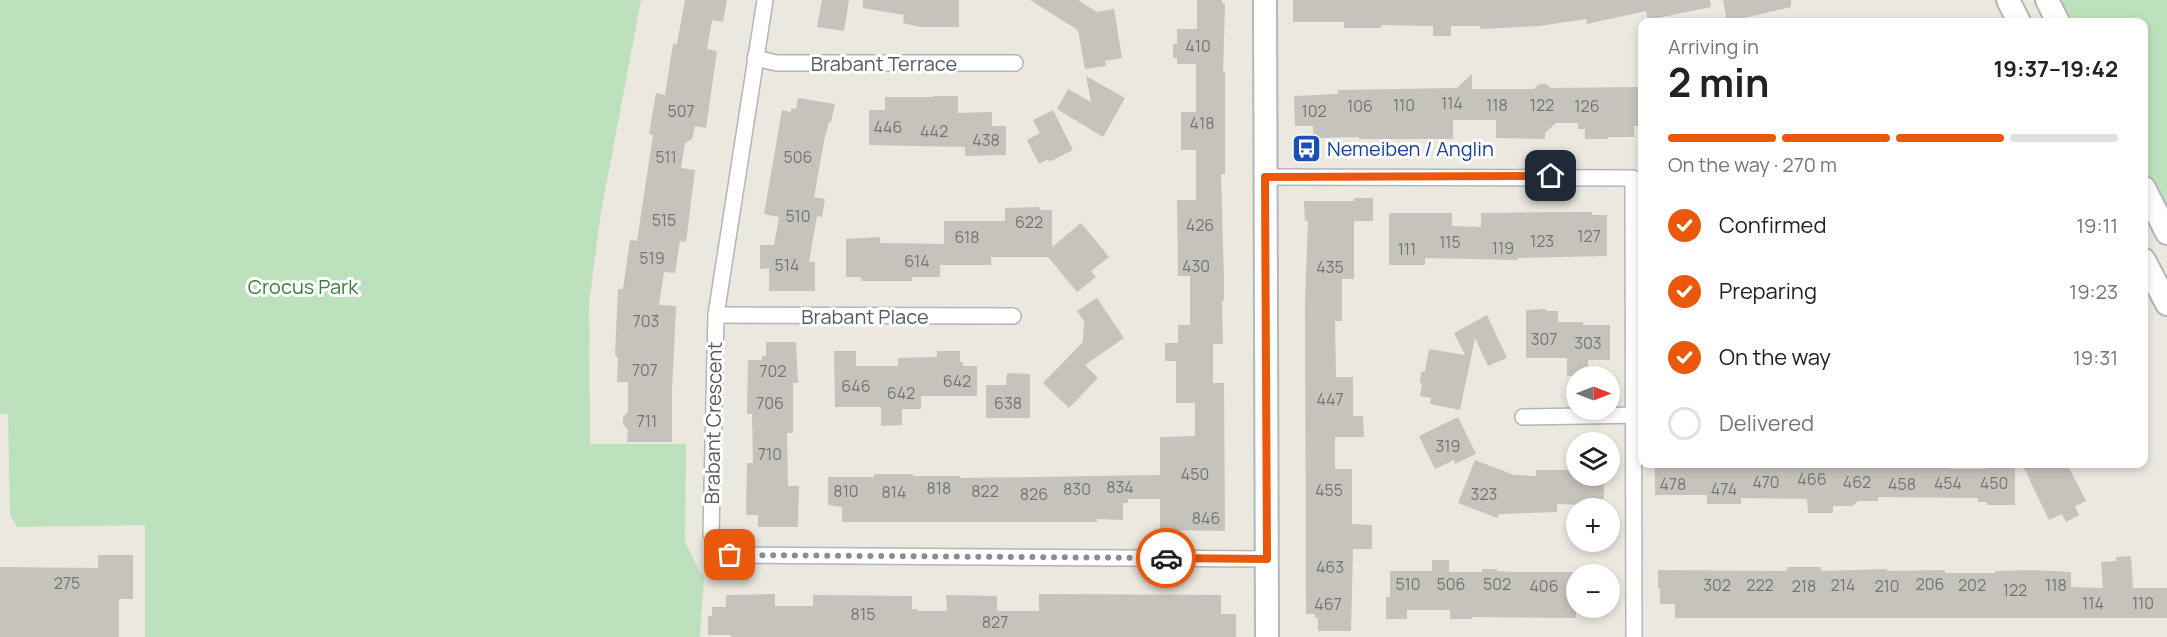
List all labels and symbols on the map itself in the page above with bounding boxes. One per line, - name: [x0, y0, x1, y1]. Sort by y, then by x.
- house number: 410: [1185, 35, 1211, 57]
- street label: Brabant Terrace: [811, 50, 957, 77]
- house number: 114: [1441, 92, 1463, 114]
- house number: 110: [1393, 94, 1415, 116]
- house number: 118: [1486, 94, 1508, 116]
- house number: 122: [1530, 94, 1554, 116]
- house number: 106: [1347, 95, 1373, 117]
- house number: 126: [1574, 95, 1600, 117]
- house number: 507: [667, 100, 695, 122]
- house number: 102: [1301, 100, 1327, 122]
- house number: 418: [1190, 112, 1214, 134]
- house number: 446: [874, 116, 902, 138]
- house number: 442: [920, 120, 948, 142]
- house number: 438: [972, 129, 1000, 151]
- bus stop icon: Nemeiben / Anglin: [1290, 132, 1322, 164]
- place label: Nemeiben / Anglin: [1327, 135, 1494, 162]
- house number: 511: [655, 146, 677, 168]
- house number: 506: [784, 146, 812, 168]
- pin: [1525, 150, 1576, 201]
- house number: 510: [785, 205, 811, 227]
- house number: 515: [652, 209, 676, 231]
- house number: 622: [1015, 211, 1043, 233]
- house number: 426: [1186, 214, 1214, 236]
- house number: 127: [1577, 225, 1601, 247]
- house number: 618: [954, 226, 980, 248]
- house number: 123: [1530, 230, 1554, 252]
- house number: 115: [1439, 231, 1461, 253]
- house number: 119: [1492, 237, 1514, 259]
- house number: 111: [1398, 238, 1416, 260]
- house number: 519: [639, 247, 665, 269]
- house number: 614: [904, 250, 930, 272]
- house number: 514: [775, 254, 799, 276]
- house number: 430: [1182, 255, 1210, 277]
- house number: 435: [1316, 256, 1344, 278]
- park label: Crocus Park: [248, 273, 359, 300]
- street label: Brabant Place: [801, 303, 929, 330]
- house number: 703: [633, 310, 659, 332]
- house number: 307: [1531, 328, 1557, 350]
- house number: 303: [1574, 332, 1602, 354]
- street label: Brabant Crescent: [698, 341, 728, 505]
- house number: 707: [632, 359, 658, 381]
- house number: 702: [760, 360, 786, 382]
- north arrow: [1566, 366, 1620, 420]
- house number: 642: [943, 370, 971, 392]
- house number: 646: [841, 375, 871, 397]
- house number: 642: [887, 382, 915, 404]
- house number: 447: [1316, 388, 1344, 410]
- house number: 706: [756, 392, 784, 414]
- house number: 638: [994, 392, 1022, 414]
- house number: 711: [637, 410, 657, 432]
- house number: 319: [1435, 435, 1461, 457]
- house number: 710: [758, 443, 782, 465]
- house number: 450: [1181, 463, 1209, 485]
- house number: 466: [1797, 468, 1827, 490]
- house number: 470: [1752, 471, 1780, 493]
- house number: 462: [1843, 471, 1871, 493]
- house number: 454: [1934, 472, 1962, 494]
- house number: 450: [1980, 472, 2008, 494]
- house number: 478: [1660, 473, 1686, 495]
- house number: 458: [1888, 473, 1916, 495]
- house number: 834: [1106, 476, 1134, 498]
- house number: 818: [927, 477, 951, 499]
- house number: 830: [1063, 478, 1091, 500]
- house number: 474: [1711, 478, 1737, 500]
- house number: 455: [1315, 479, 1343, 501]
- house number: 810: [833, 480, 859, 502]
- house number: 822: [971, 480, 999, 502]
- house number: 814: [882, 481, 906, 503]
- house number: 826: [1020, 483, 1048, 505]
- house number: 323: [1471, 483, 1497, 505]
- house number: 846: [1192, 507, 1220, 529]
- courier: [1136, 528, 1196, 588]
- pin: [704, 529, 755, 580]
- house number: 463: [1316, 556, 1344, 578]
- house number: 275: [54, 572, 80, 594]
- house number: 510: [1395, 573, 1421, 595]
- house number: 506: [1437, 573, 1465, 595]
- house number: 502: [1483, 573, 1511, 595]
- house number: 206: [1916, 573, 1944, 595]
- house number: 302: [1703, 574, 1731, 596]
- house number: 222: [1746, 574, 1774, 596]
- house number: 214: [1831, 574, 1855, 596]
- house number: 202: [1958, 574, 1986, 596]
- house number: 118: [2045, 574, 2067, 596]
- house number: 406: [1529, 575, 1559, 597]
- house number: 218: [1792, 575, 1816, 597]
- house number: 210: [1874, 575, 1900, 597]
- house number: 122: [2003, 579, 2027, 601]
- house number: 114: [2082, 592, 2104, 614]
- house number: 110: [2132, 592, 2154, 614]
- house number: 467: [1314, 593, 1342, 615]
- house number: 815: [851, 603, 875, 625]
- house number: 827: [982, 611, 1008, 633]

